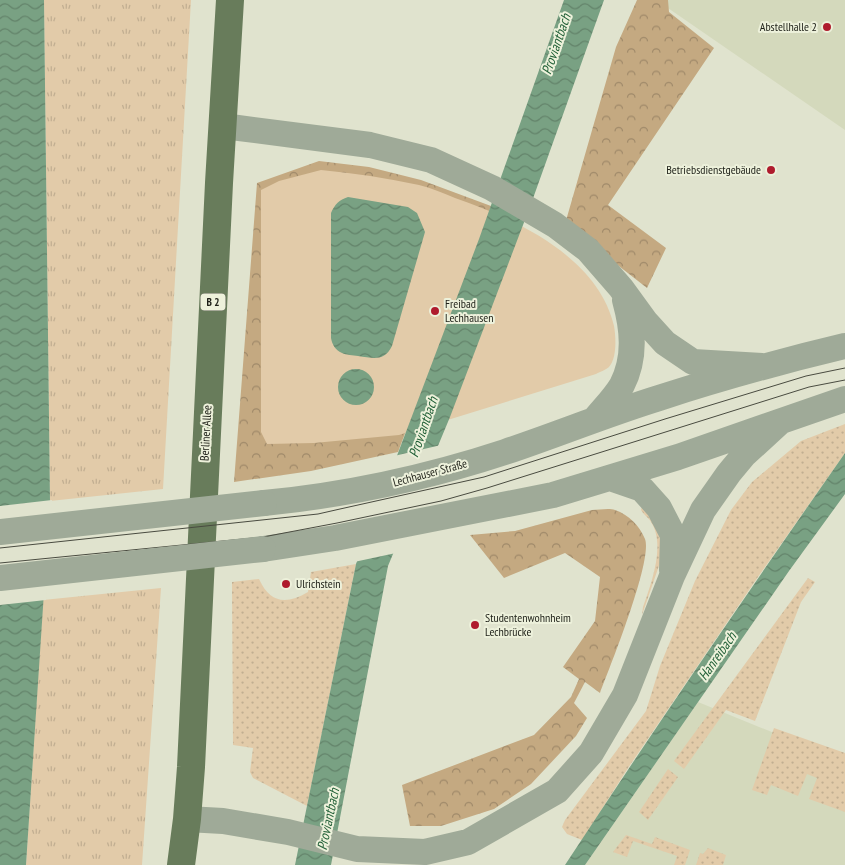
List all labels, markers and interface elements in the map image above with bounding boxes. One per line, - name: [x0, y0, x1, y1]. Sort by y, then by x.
- water label: Proviantbach: [537, 11, 575, 77]
- place label: Abstellhalle 2: [760, 19, 817, 34]
- marker: Abstellhalle 2: [821, 21, 833, 33]
- place label: Betriebsdienstgebäude: [666, 162, 761, 177]
- marker: Betriebsdienstgebäude: [765, 164, 777, 176]
- road number: B 2: [200, 294, 226, 310]
- place label: Freibad Lechhausen: [445, 296, 493, 325]
- marker: Freibad Lechhausen: [429, 305, 441, 317]
- water label: Proviantbach: [404, 394, 442, 460]
- street label: Berliner Allee: [197, 405, 214, 461]
- street label: Lechhauser Straße: [391, 455, 469, 490]
- place label: Ulrichstein: [296, 576, 341, 591]
- marker: Ulrichstein: [280, 578, 292, 590]
- place label: Studentenwohnheim Lechbrücke: [485, 610, 571, 639]
- marker: Studentenwohnheim Lechbrücke: [469, 619, 481, 631]
- water label: Hanreibach: [694, 628, 741, 684]
- water label: Proviantbach: [313, 786, 343, 851]

